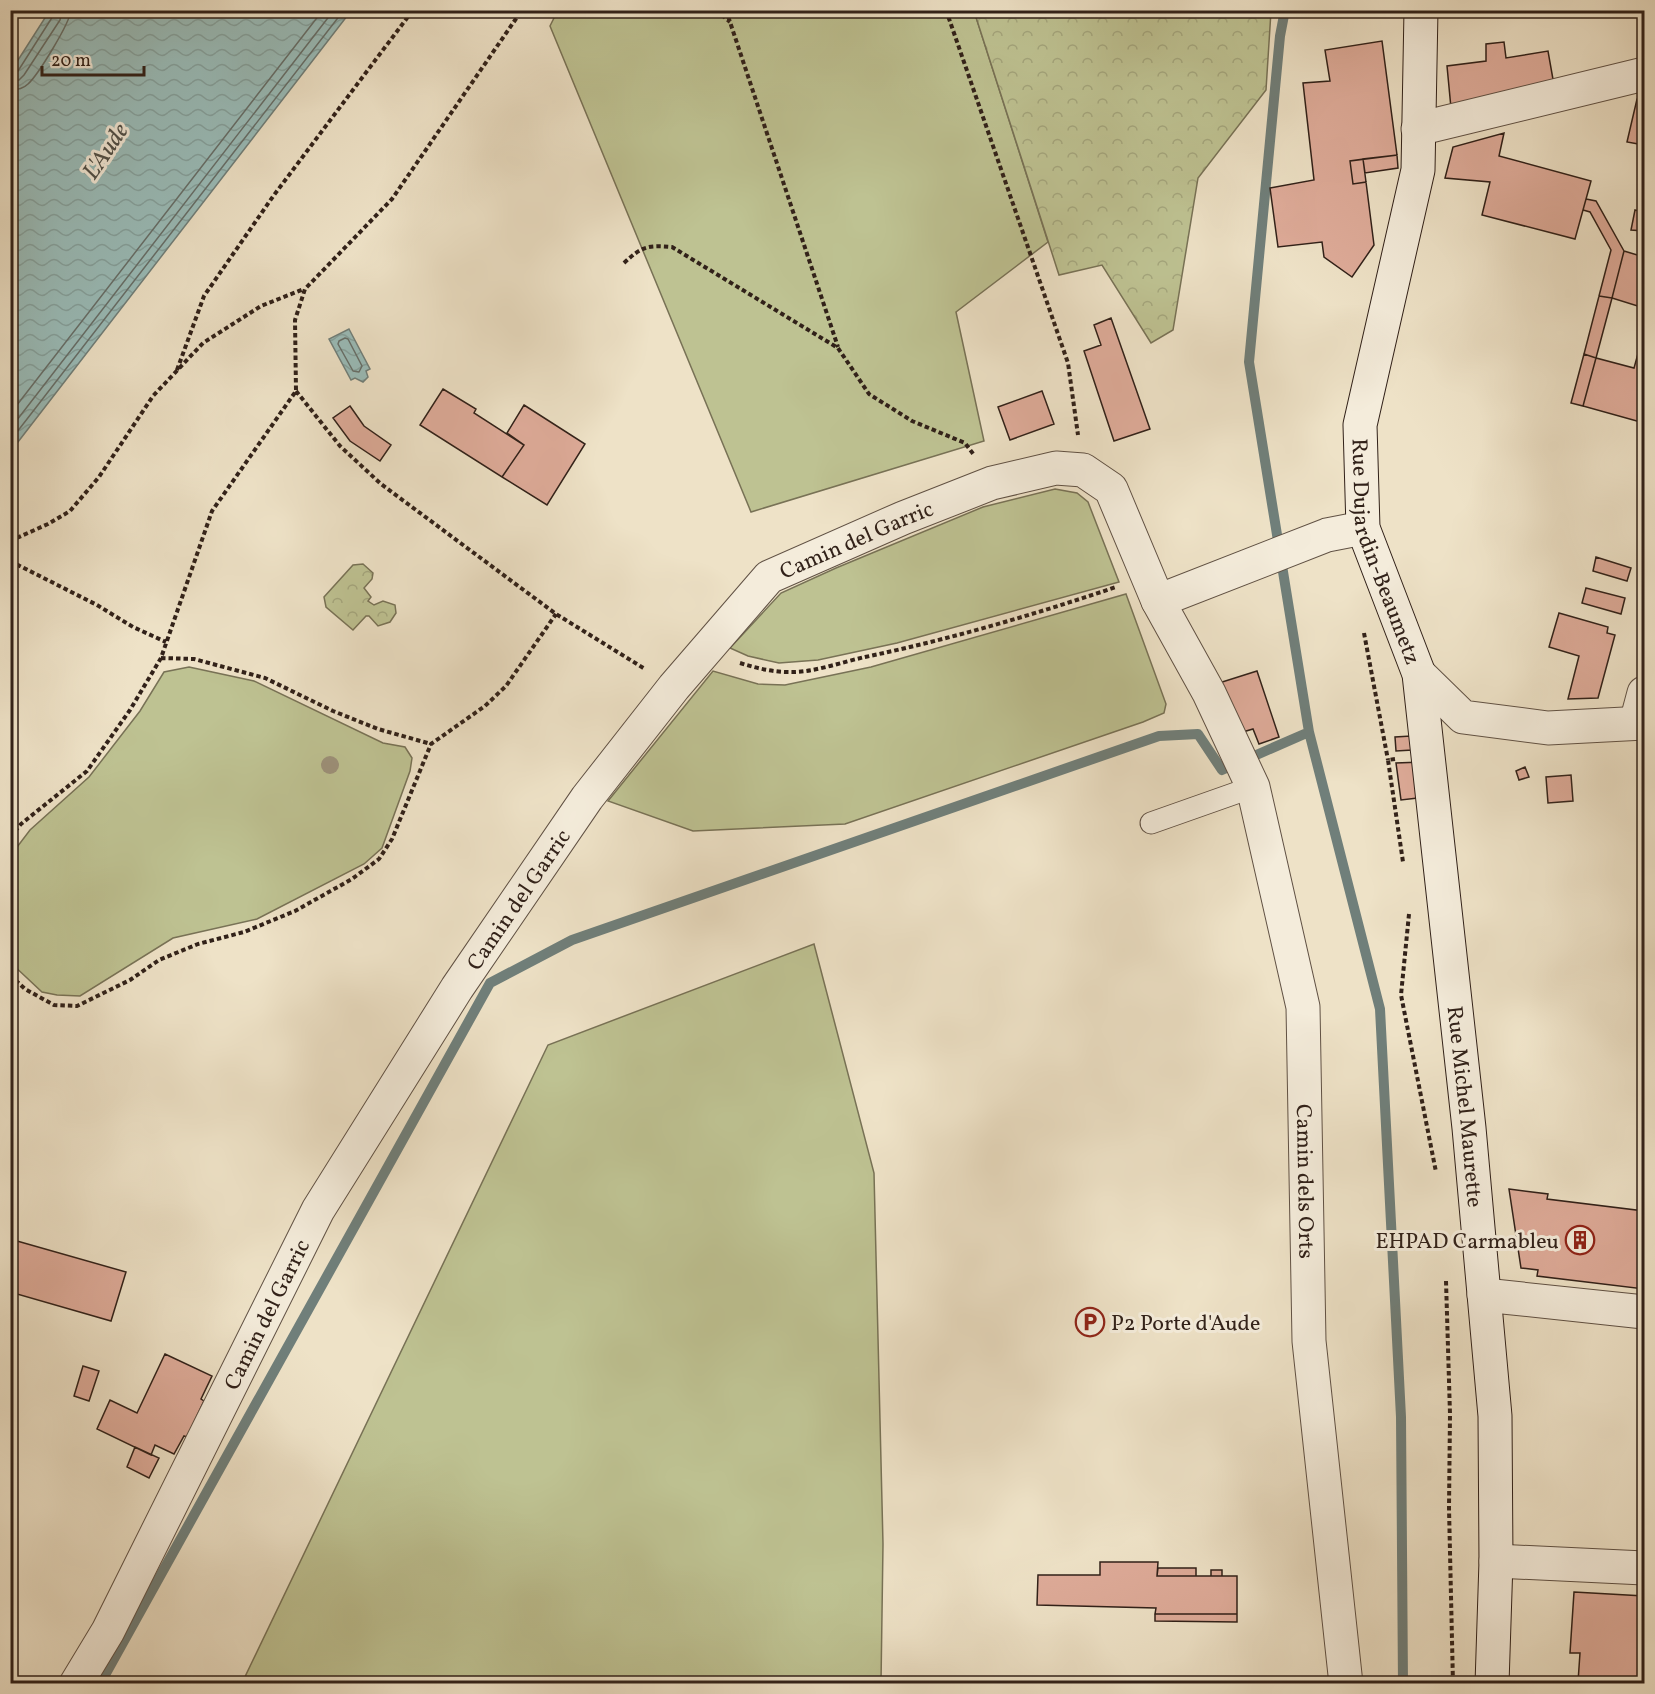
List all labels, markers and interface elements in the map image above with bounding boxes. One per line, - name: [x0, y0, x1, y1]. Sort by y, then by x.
- scale bar: [42, 39, 144, 77]
- text: 20 m: [51, 49, 91, 74]
- water label: L'Aude: [75, 117, 138, 187]
- street label: Rue Dujardin-Beaumetz: [1342, 438, 1427, 669]
- street label: Camin del Garric: [775, 494, 939, 588]
- street label: Camin del Garric: [461, 824, 579, 977]
- street label: Rue Michel Maurette: [1438, 1004, 1489, 1209]
- street label: Camin dels Orts: [1287, 1104, 1321, 1259]
- building icon: EHPAD Carmableu: [1564, 1224, 1596, 1256]
- place label: EHPAD Carmableu: [1375, 1227, 1559, 1258]
- street label: Camin del Garric: [218, 1234, 319, 1396]
- parking icon: P2 Porte d'Aude: [1074, 1306, 1106, 1338]
- place label: P2 Porte d'Aude: [1111, 1309, 1260, 1340]

